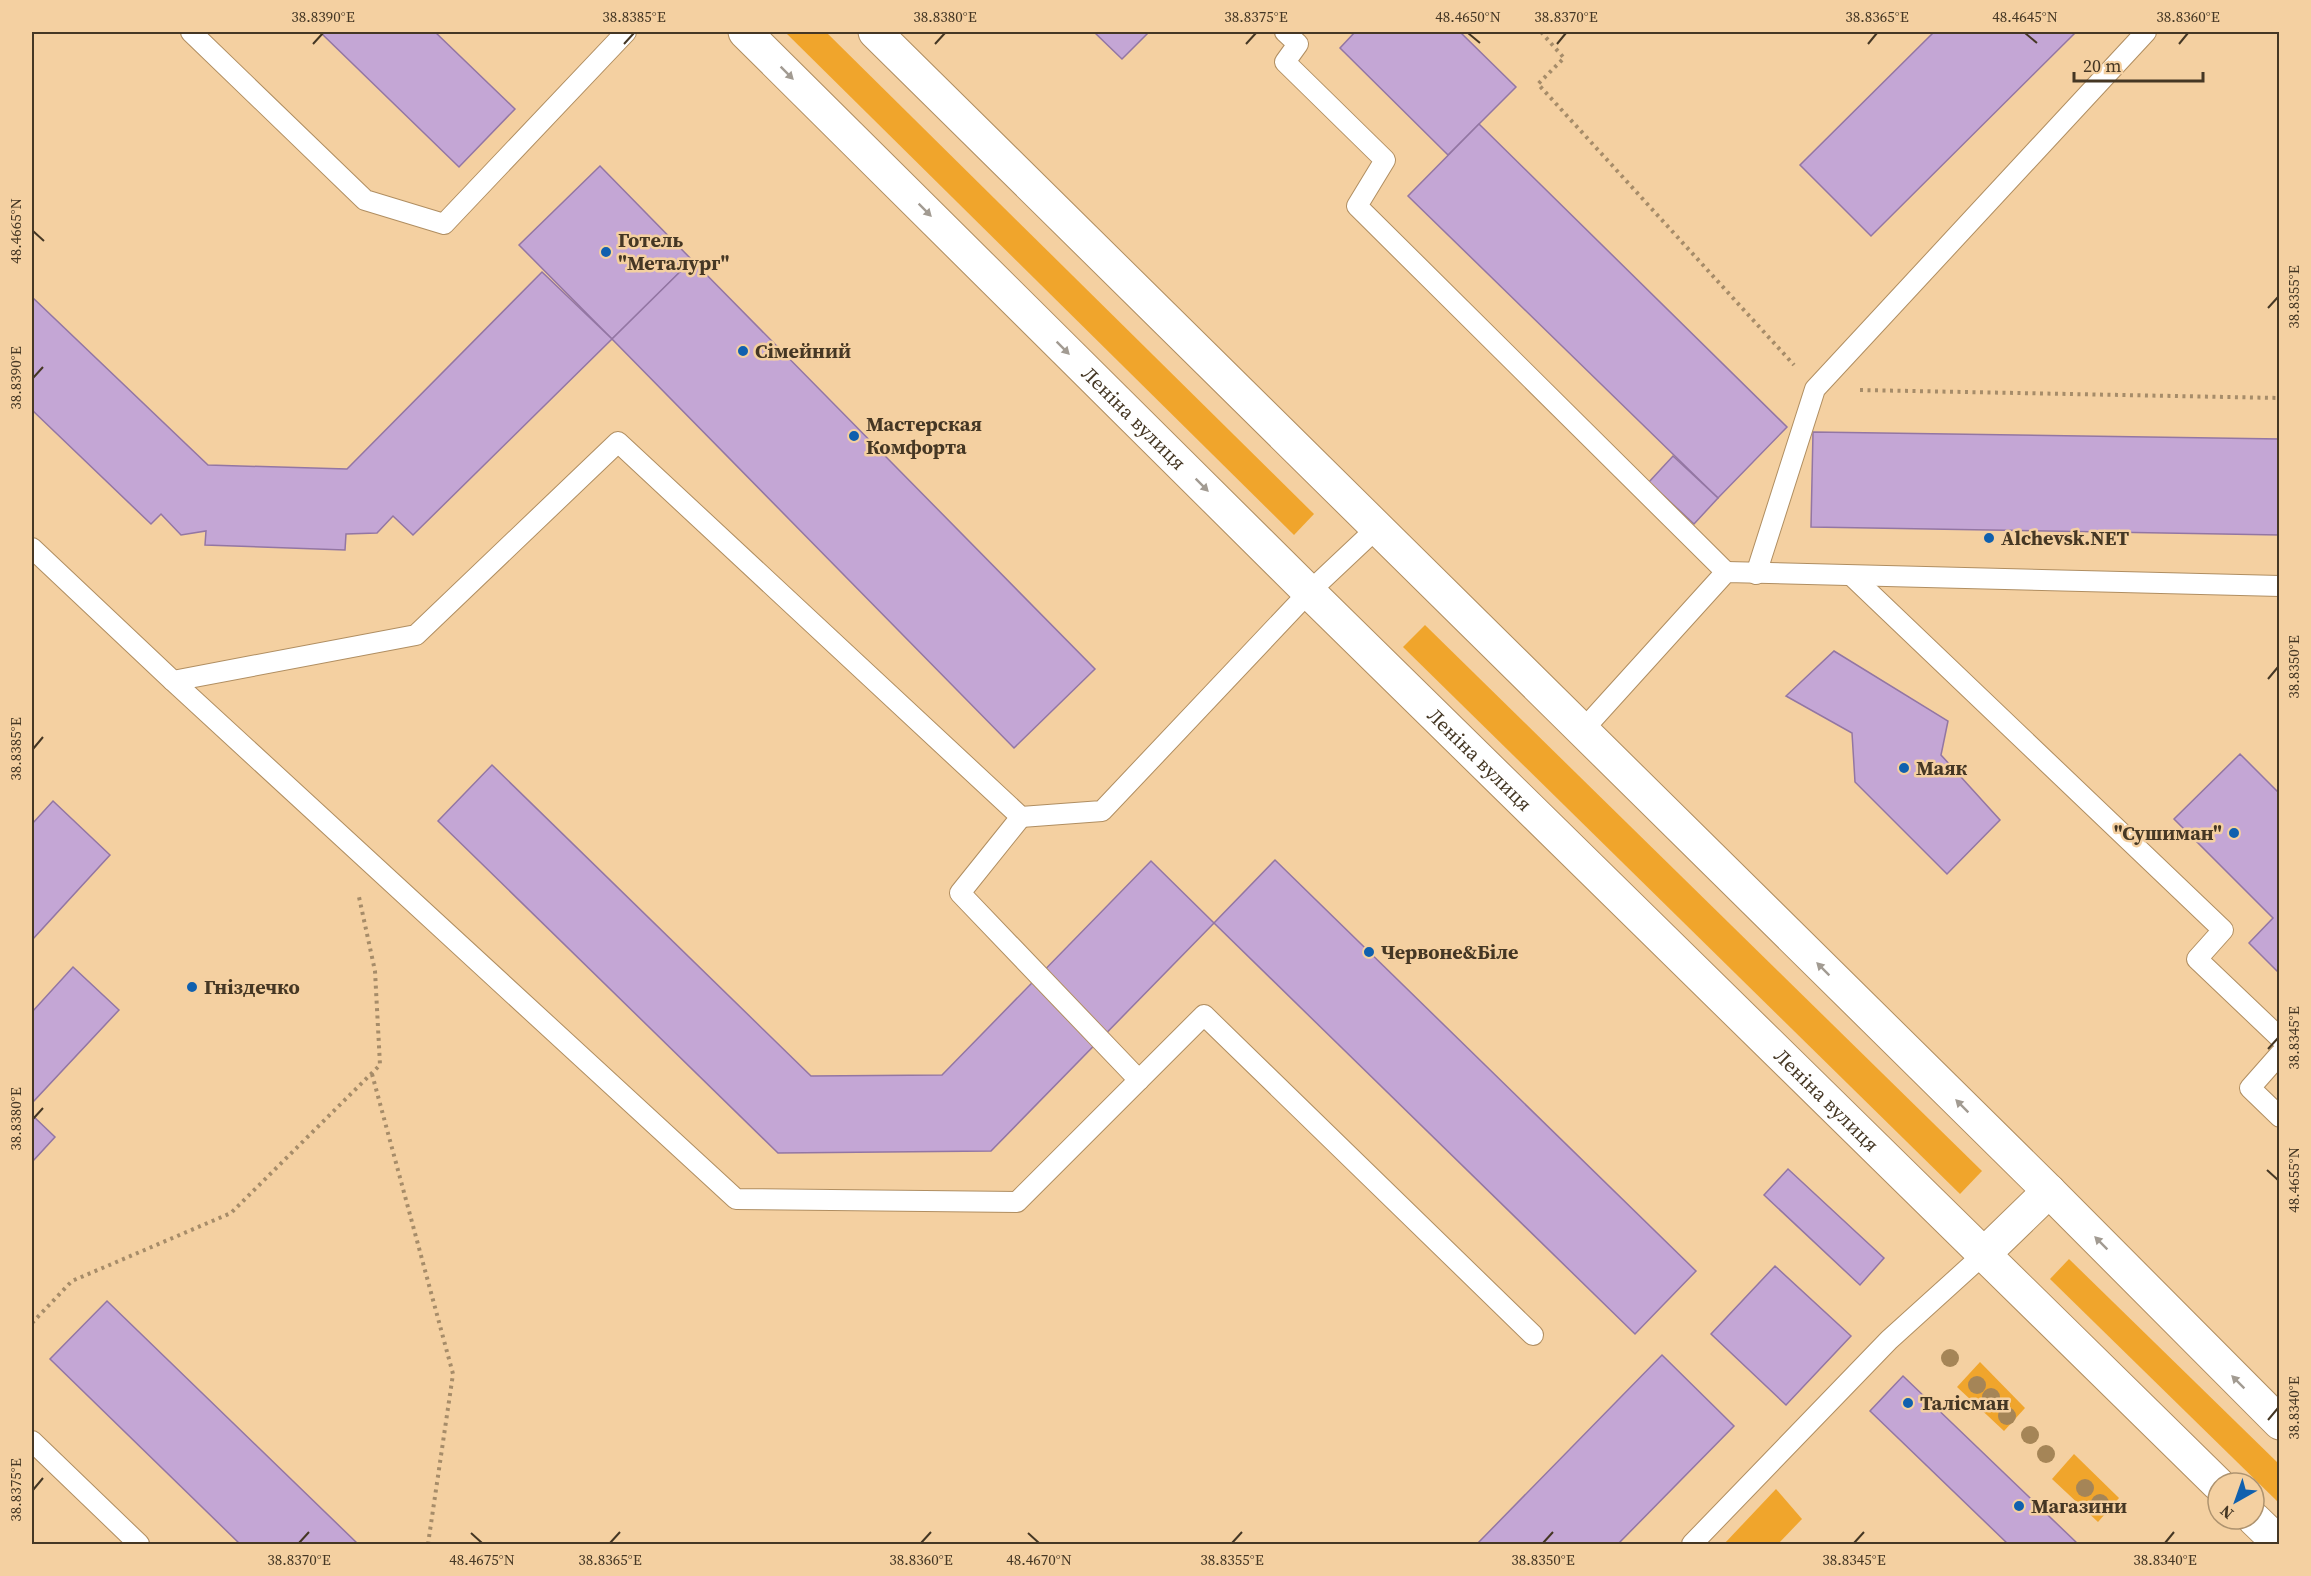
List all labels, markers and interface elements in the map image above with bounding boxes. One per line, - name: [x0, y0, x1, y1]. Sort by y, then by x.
- text: 38.8390°E: [291, 6, 355, 27]
- text: 38.8385°E: [602, 6, 666, 27]
- text: 38.8380°E: [913, 6, 977, 27]
- text: 38.8375°E: [1224, 6, 1288, 27]
- text: 48.4650°N: [1435, 6, 1501, 27]
- text: 38.8370°E: [1534, 6, 1598, 27]
- text: 38.8365°E: [1845, 6, 1909, 27]
- text: 48.4645°N: [1992, 6, 2058, 27]
- text: 38.8360°E: [2156, 6, 2220, 27]
- scale bar: [2074, 45, 2203, 83]
- text: 20 m: [2083, 53, 2121, 78]
- one-way arrow: [779, 65, 793, 79]
- text: 48.4665°N: [5, 198, 26, 264]
- one-way arrow: [918, 203, 932, 218]
- place label: Готель "Металург": [618, 226, 729, 277]
- marker: Готель "Металург": [599, 245, 613, 259]
- text: 38.8355°E: [2283, 265, 2304, 329]
- place label: Сімейний: [755, 337, 851, 365]
- one-way arrow: [1056, 340, 1070, 354]
- marker: Сімейний: [736, 344, 750, 358]
- text: 38.8390°E: [5, 346, 26, 410]
- street label: Леніна вулиця: [1075, 360, 1192, 476]
- place label: Мастерская Комфорта: [866, 410, 982, 461]
- marker: Мастерская Комфорта: [847, 429, 861, 443]
- one-way arrow: [1194, 478, 1208, 492]
- place label: Alchevsk.NET: [2001, 524, 2129, 552]
- marker: Alchevsk.NET: [1982, 531, 1996, 545]
- text: 38.8350°E: [2283, 635, 2304, 699]
- street label: Леніна вулиця: [1421, 702, 1538, 817]
- text: 38.8385°E: [5, 717, 26, 781]
- place label: Маяк: [1916, 754, 1968, 782]
- marker: Маяк: [1897, 761, 1911, 775]
- place label: "Сушиман": [2114, 819, 2222, 847]
- marker: "Сушиман": [2227, 826, 2241, 840]
- place label: Червоне&Біле: [1381, 938, 1518, 966]
- marker: Червоне&Біле: [1362, 945, 1376, 959]
- one-way arrow: [1816, 962, 1831, 976]
- place label: Гніздечко: [204, 973, 300, 1001]
- marker: Гніздечко: [185, 980, 199, 994]
- text: 38.8345°E: [2283, 1006, 2304, 1070]
- street label: Леніна вулиця: [1768, 1042, 1885, 1158]
- text: 38.8380°E: [5, 1087, 26, 1151]
- one-way arrow: [1955, 1099, 1970, 1113]
- text: 48.4655°N: [2283, 1147, 2304, 1213]
- one-way arrow: [2094, 1237, 2108, 1251]
- one-way arrow: [2232, 1375, 2246, 1389]
- text: 38.8340°E: [2283, 1376, 2304, 1440]
- place label: Талісман: [1920, 1389, 2009, 1417]
- marker: Талісман: [1901, 1396, 1915, 1410]
- text: 38.8375°E: [5, 1458, 26, 1522]
- north arrow: [2206, 1471, 2266, 1531]
- place label: Магазини: [2031, 1492, 2127, 1520]
- marker: Магазини: [2012, 1499, 2026, 1513]
- text: N: [2215, 1500, 2238, 1525]
- text: 38.8370°E: [267, 1549, 331, 1570]
- text: 48.4675°N: [449, 1549, 515, 1570]
- text: 38.8365°E: [578, 1549, 642, 1570]
- text: 38.8360°E: [889, 1549, 953, 1570]
- text: 48.4670°N: [1006, 1549, 1072, 1570]
- text: 38.8355°E: [1200, 1549, 1264, 1570]
- text: 38.8350°E: [1511, 1549, 1575, 1570]
- text: 38.8345°E: [1822, 1549, 1886, 1570]
- text: 38.8340°E: [2133, 1549, 2197, 1570]

